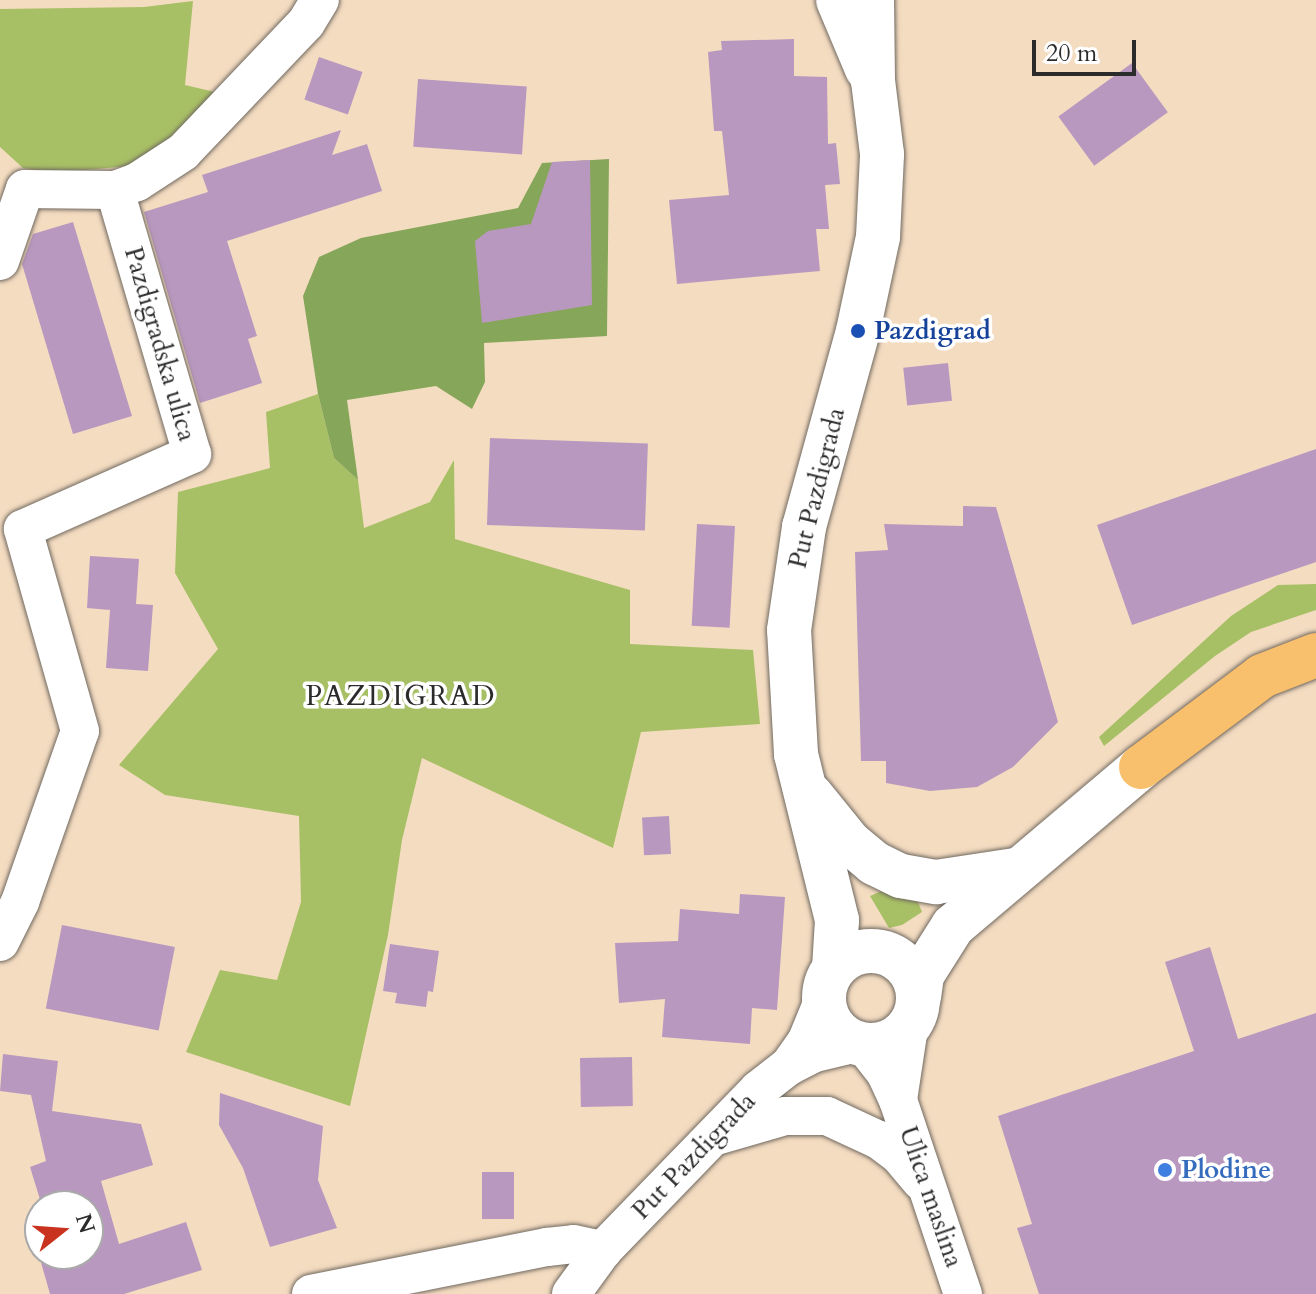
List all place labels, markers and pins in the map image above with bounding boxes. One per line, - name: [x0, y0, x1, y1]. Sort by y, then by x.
- place label: Pazdigrad: [874, 315, 991, 347]
- marker: Pazdigrad: [849, 322, 867, 340]
- place label: Plodine: [1181, 1154, 1271, 1186]
- marker: Plodine: [1156, 1161, 1174, 1179]

